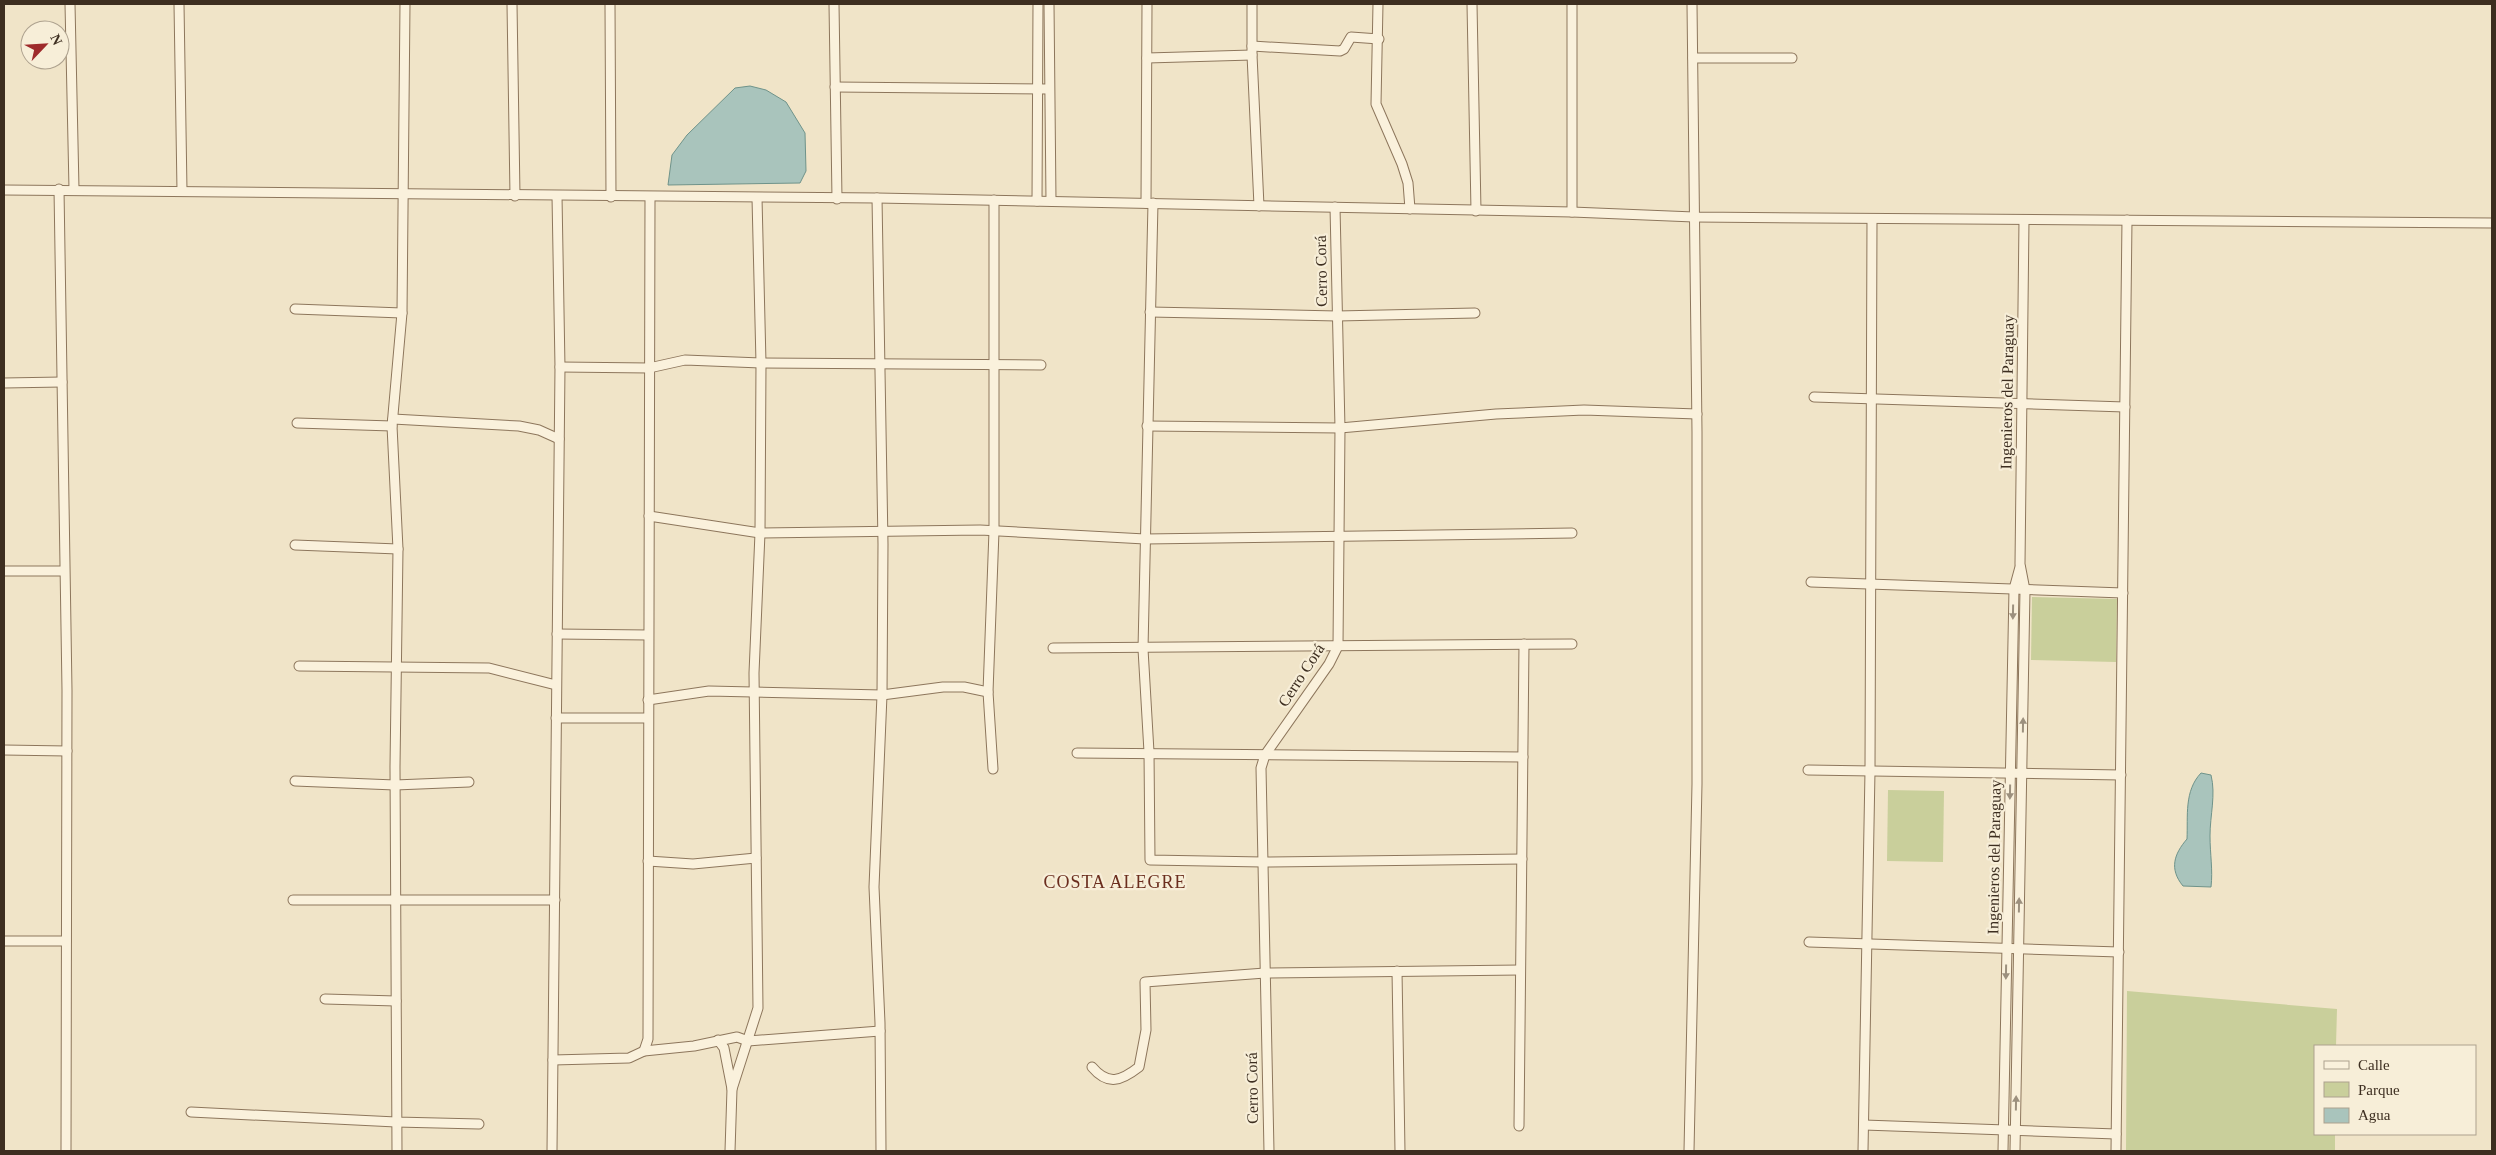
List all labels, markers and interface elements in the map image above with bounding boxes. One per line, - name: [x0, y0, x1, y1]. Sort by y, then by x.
- north arrow: [20, 20, 70, 70]
- text: N: [47, 32, 65, 47]
- street label: Cerro Corá: [1312, 235, 1330, 307]
- street label: Ingenieros del Paraguay: [1997, 315, 2018, 469]
- one-way arrow: [2009, 605, 2017, 621]
- street label: Cerro Corá: [1274, 640, 1328, 710]
- one-way arrow: [2019, 717, 2027, 733]
- street label: Ingenieros del Paraguay: [1984, 780, 2005, 934]
- one-way arrow: [2006, 785, 2014, 801]
- district label: COSTA ALEGRE: [1043, 872, 1187, 892]
- one-way arrow: [2016, 897, 2024, 913]
- one-way arrow: [2002, 965, 2010, 981]
- legend: [2314, 1045, 2476, 1135]
- street label: Cerro Corá: [1243, 1052, 1261, 1124]
- text: Calle: [2358, 1057, 2390, 1073]
- text: Parque: [2358, 1082, 2400, 1098]
- one-way arrow: [2012, 1094, 2020, 1110]
- text: Agua: [2358, 1107, 2391, 1123]

